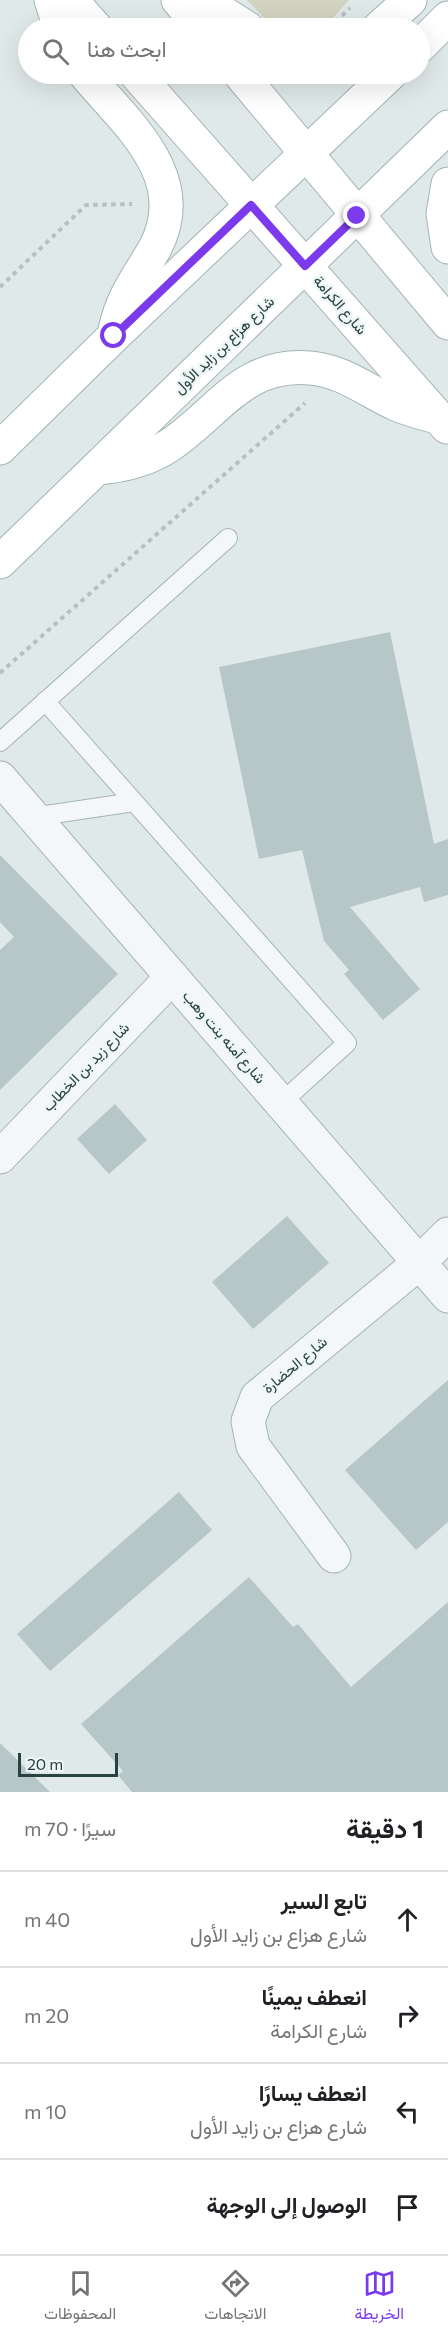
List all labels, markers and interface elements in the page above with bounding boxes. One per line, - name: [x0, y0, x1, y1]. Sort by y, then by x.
- search box: [18, 18, 430, 84]
- icon: search: [39, 35, 72, 68]
- text: ابحث هنا: [87, 35, 167, 62]
- route end: [343, 202, 369, 228]
- street label: شارع الكرامة: [308, 271, 371, 340]
- street label: شارع هزاع بن زايد الأول: [169, 292, 279, 399]
- route start: [100, 322, 126, 348]
- street label: شارع آمنه بنت وهب: [177, 986, 270, 1089]
- street label: شارع زيد بن الخطاب: [38, 1018, 135, 1117]
- street label: شارع الحضارة: [258, 1332, 332, 1399]
- scale bar: [18, 1750, 118, 1778]
- text: 20 m: [27, 1754, 63, 1773]
- text: 1 دقيقة: [346, 1812, 424, 1843]
- text: سيرًا · 70 m: [24, 1816, 116, 1840]
- text: تابع السير: [281, 1887, 367, 1914]
- icon: ahead: [391, 1903, 424, 1936]
- text: 40 m: [24, 1907, 70, 1931]
- text: شارع هزاع بن زايد الأول: [190, 1922, 367, 1946]
- text: انعطف يمينًا: [261, 1983, 367, 2010]
- icon: right: [391, 1999, 424, 2032]
- text: 20 m: [24, 2003, 69, 2027]
- text: شارع الكرامة: [270, 2018, 367, 2042]
- text: انعطف يسارًا: [259, 2079, 367, 2106]
- icon: left: [391, 2095, 424, 2128]
- text: 10 m: [24, 2099, 67, 2123]
- text: شارع هزاع بن زايد الأول: [190, 2114, 367, 2138]
- text: الوصول إلى الوجهة: [207, 2191, 367, 2218]
- icon: arrive: [391, 2191, 424, 2224]
- tab: المحفوظات: [44, 2267, 116, 2328]
- tab: الاتجاهات: [204, 2267, 266, 2328]
- tab: الخريطة: [354, 2267, 404, 2328]

